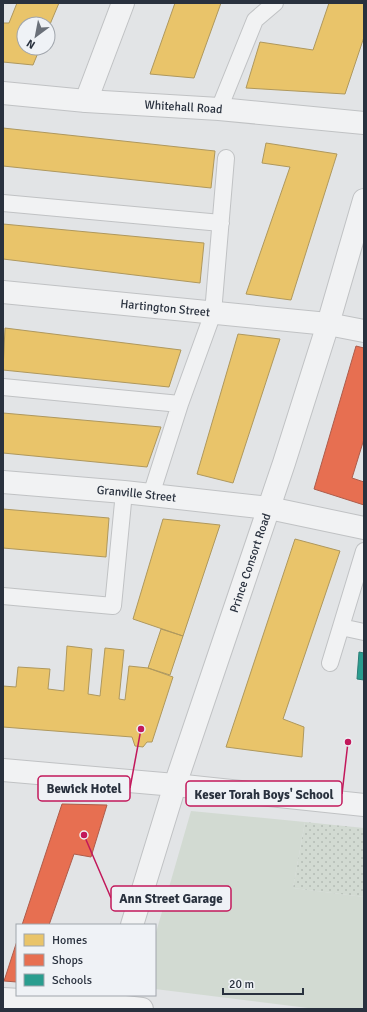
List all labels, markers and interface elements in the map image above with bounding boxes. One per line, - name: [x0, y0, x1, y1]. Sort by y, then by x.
- north arrow: [16, 16, 56, 56]
- text: N: [24, 37, 38, 52]
- street label: Whitehall Road: [144, 97, 223, 117]
- street label: Hartington Street: [120, 296, 211, 320]
- street label: Granville Street: [96, 482, 177, 505]
- street label: Prince Consort Road: [226, 511, 274, 615]
- callout: Bewick Hotel: [38, 776, 130, 801]
- text: Bewick Hotel: [46, 781, 122, 797]
- callout: Keser Torah Boys' School: [186, 781, 342, 806]
- text: Keser Torah Boys' School: [194, 787, 334, 803]
- callout: Ann Street Garage: [111, 886, 231, 911]
- text: Ann Street Garage: [119, 891, 223, 907]
- legend: [16, 924, 156, 996]
- text: Homes: [52, 933, 87, 948]
- text: Shops: [52, 953, 83, 968]
- scale bar: [223, 970, 303, 996]
- text: Schools: [52, 973, 92, 988]
- text: 20 m: [229, 977, 254, 992]

